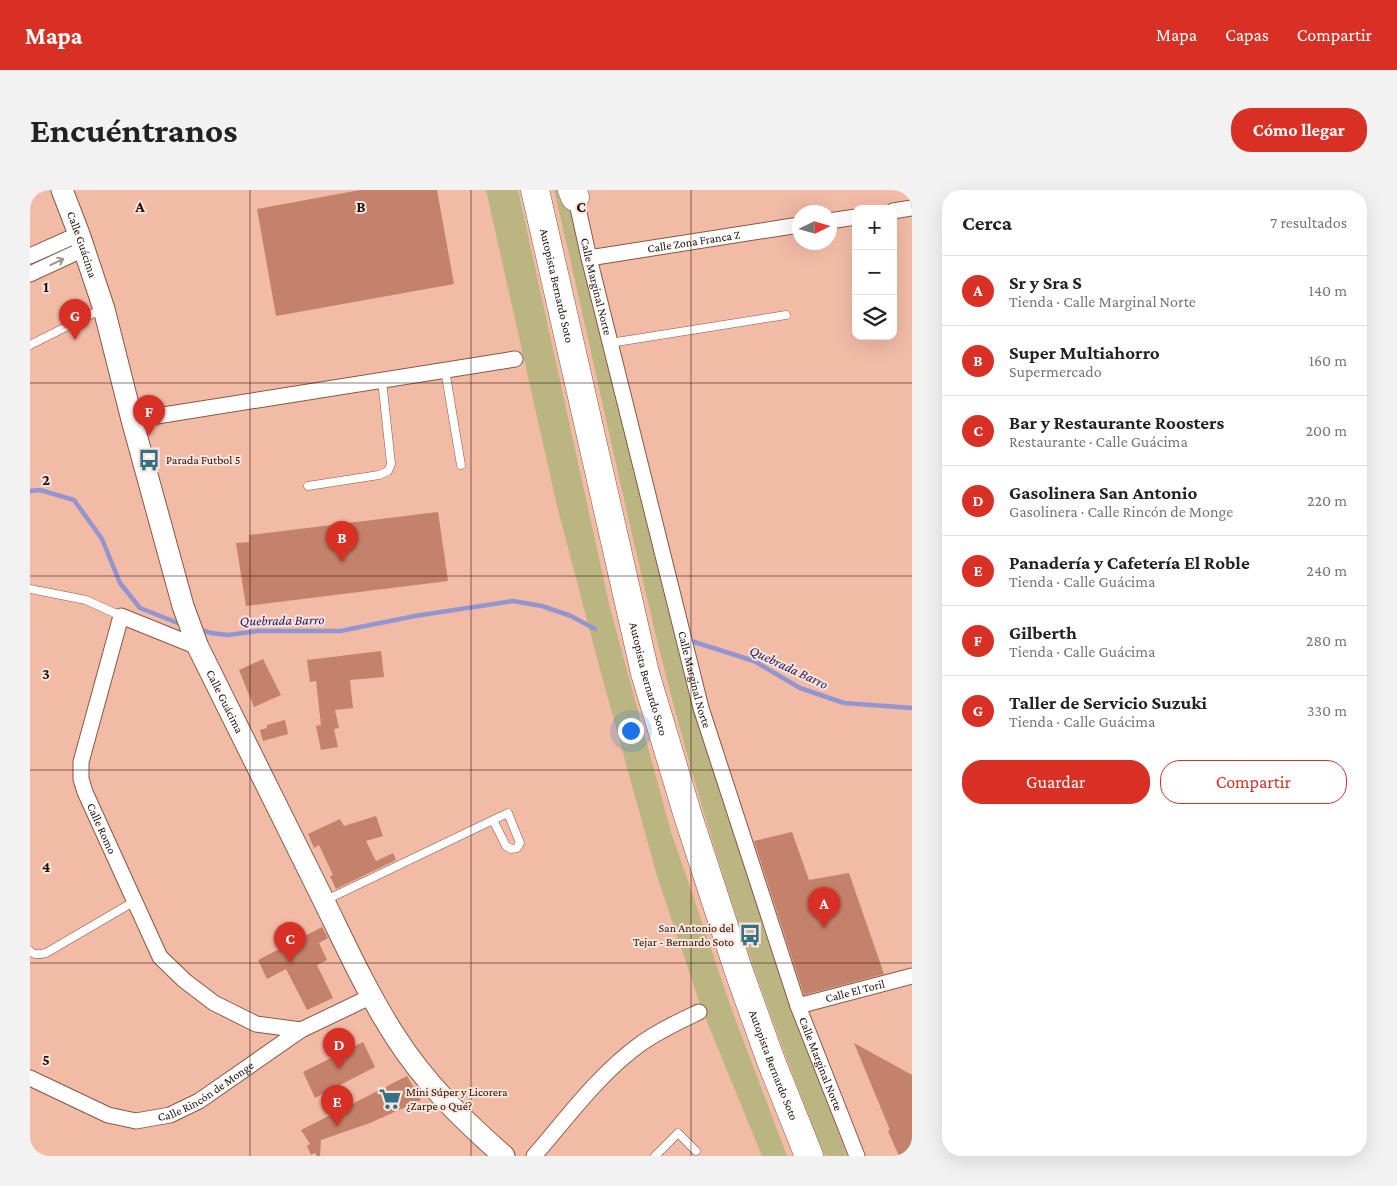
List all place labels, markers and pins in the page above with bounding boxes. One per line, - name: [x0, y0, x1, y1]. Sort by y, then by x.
- pin: G: [59, 299, 91, 340]
- pin: F: [133, 395, 165, 436]
- bus stop icon: Parada Futbol 5: [136, 447, 162, 473]
- place label: Parada Futbol 5: [166, 453, 240, 467]
- pin: B: [326, 521, 358, 562]
- pin: A: [808, 887, 840, 928]
- place label: San Antonio del Tejar - Bernardo Soto: [633, 921, 734, 949]
- pin: C: [274, 922, 306, 963]
- bus stop icon: San Antonio del Tejar - Bernardo Soto: [737, 922, 763, 948]
- pin: D: [323, 1028, 355, 1069]
- pin: E: [321, 1085, 353, 1126]
- place label: Mini Súper y Licorera ¿Zarpe o Qué?: [406, 1085, 508, 1113]
- supermarket icon: Mini Súper y Licorera ¿Zarpe o Qué?: [377, 1086, 403, 1112]

